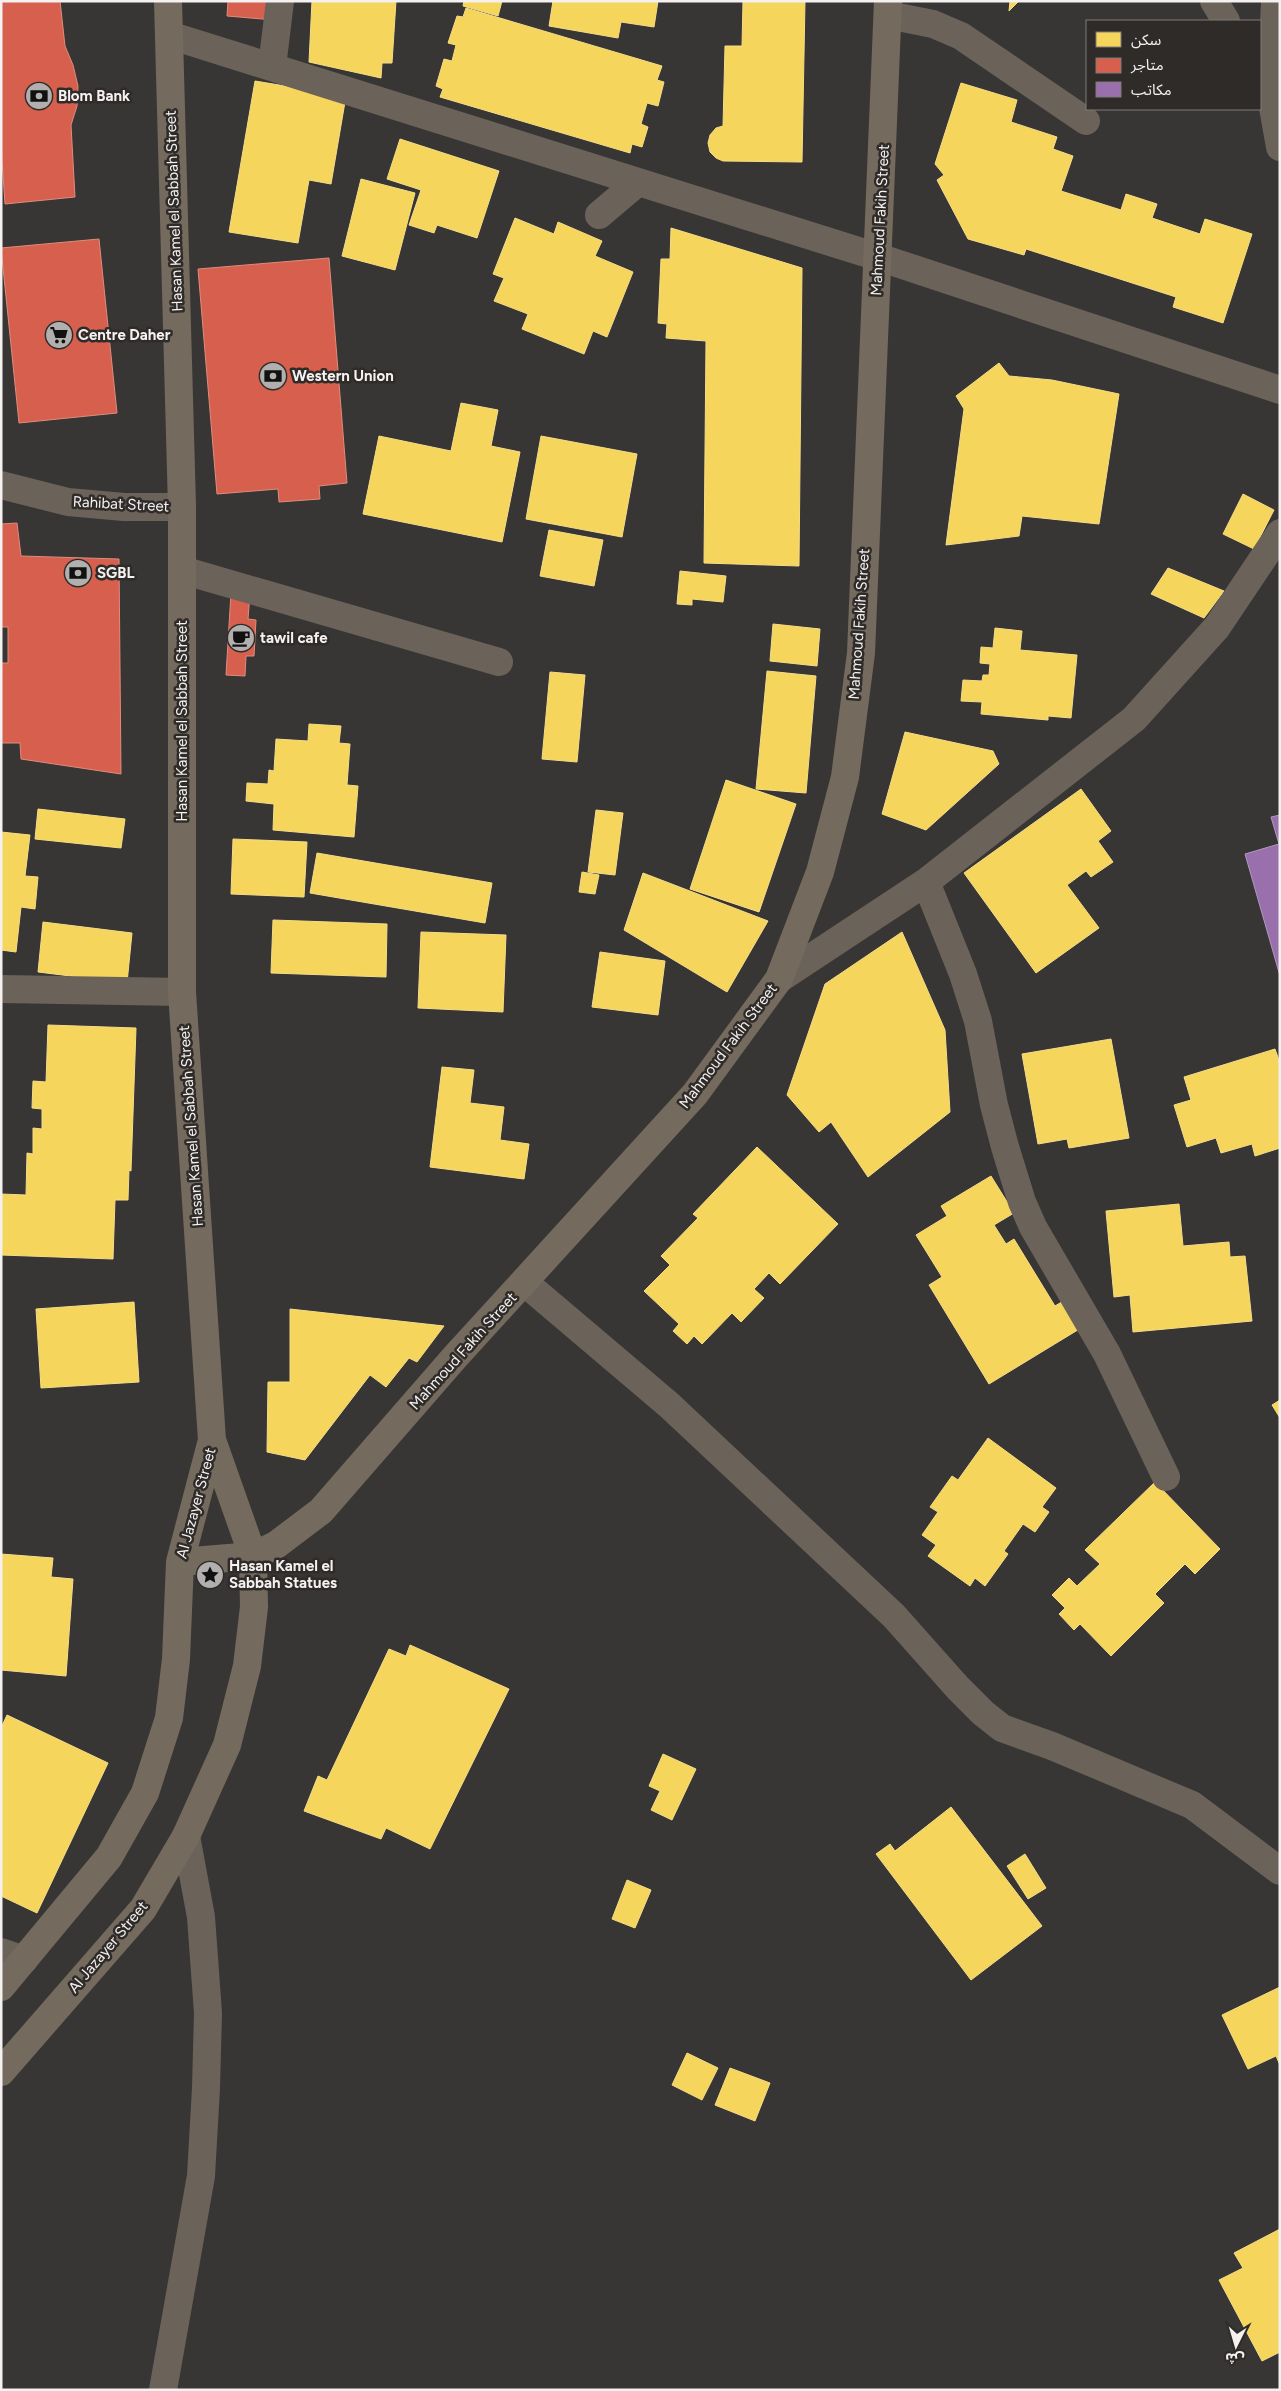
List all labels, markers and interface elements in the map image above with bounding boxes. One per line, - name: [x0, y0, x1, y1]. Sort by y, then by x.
- legend: [1086, 20, 1261, 110]
- text: سكن: [1131, 31, 1162, 49]
- text: متاجر: [1130, 56, 1164, 74]
- bank icon: Blom Bank: [24, 81, 54, 111]
- text: مكاتب: [1131, 81, 1172, 99]
- place label: Blom Bank: [58, 87, 130, 105]
- street label: Hasan Kamel el Sabbah Street: [161, 110, 187, 312]
- street label: Mahmoud Fakih Street: [867, 144, 893, 296]
- supermarket icon: Centre Daher: [44, 320, 74, 350]
- place label: Centre Daher: [78, 326, 171, 344]
- bank icon: Western Union: [258, 361, 288, 391]
- place label: Western Union: [292, 367, 394, 385]
- street label: Rahibat Street: [72, 492, 170, 516]
- street label: Mahmoud Fakih Street: [845, 547, 873, 700]
- bank icon: SGBL: [63, 558, 93, 588]
- place label: SGBL: [97, 564, 135, 582]
- street label: Hasan Kamel el Sabbah Street: [173, 620, 191, 822]
- cafe icon: tawil cafe: [226, 623, 256, 653]
- place label: tawil cafe: [260, 629, 328, 647]
- street label: Mahmoud Fakih Street: [675, 980, 781, 1112]
- street label: Hasan Kamel el Sabbah Street: [175, 1024, 207, 1227]
- street label: Mahmoud Fakih Street: [406, 1288, 521, 1413]
- street label: Al Jazayer Street: [173, 1445, 220, 1560]
- place label: Hasan Kamel el Sabbah Statues: [229, 1557, 337, 1592]
- place icon: Hasan Kamel el Sabbah Statues: [195, 1560, 225, 1590]
- street label: Al Jazayer Street: [64, 1897, 152, 1996]
- north arrow: [1211, 2321, 1261, 2371]
- text: ش: [1225, 2349, 1245, 2368]

